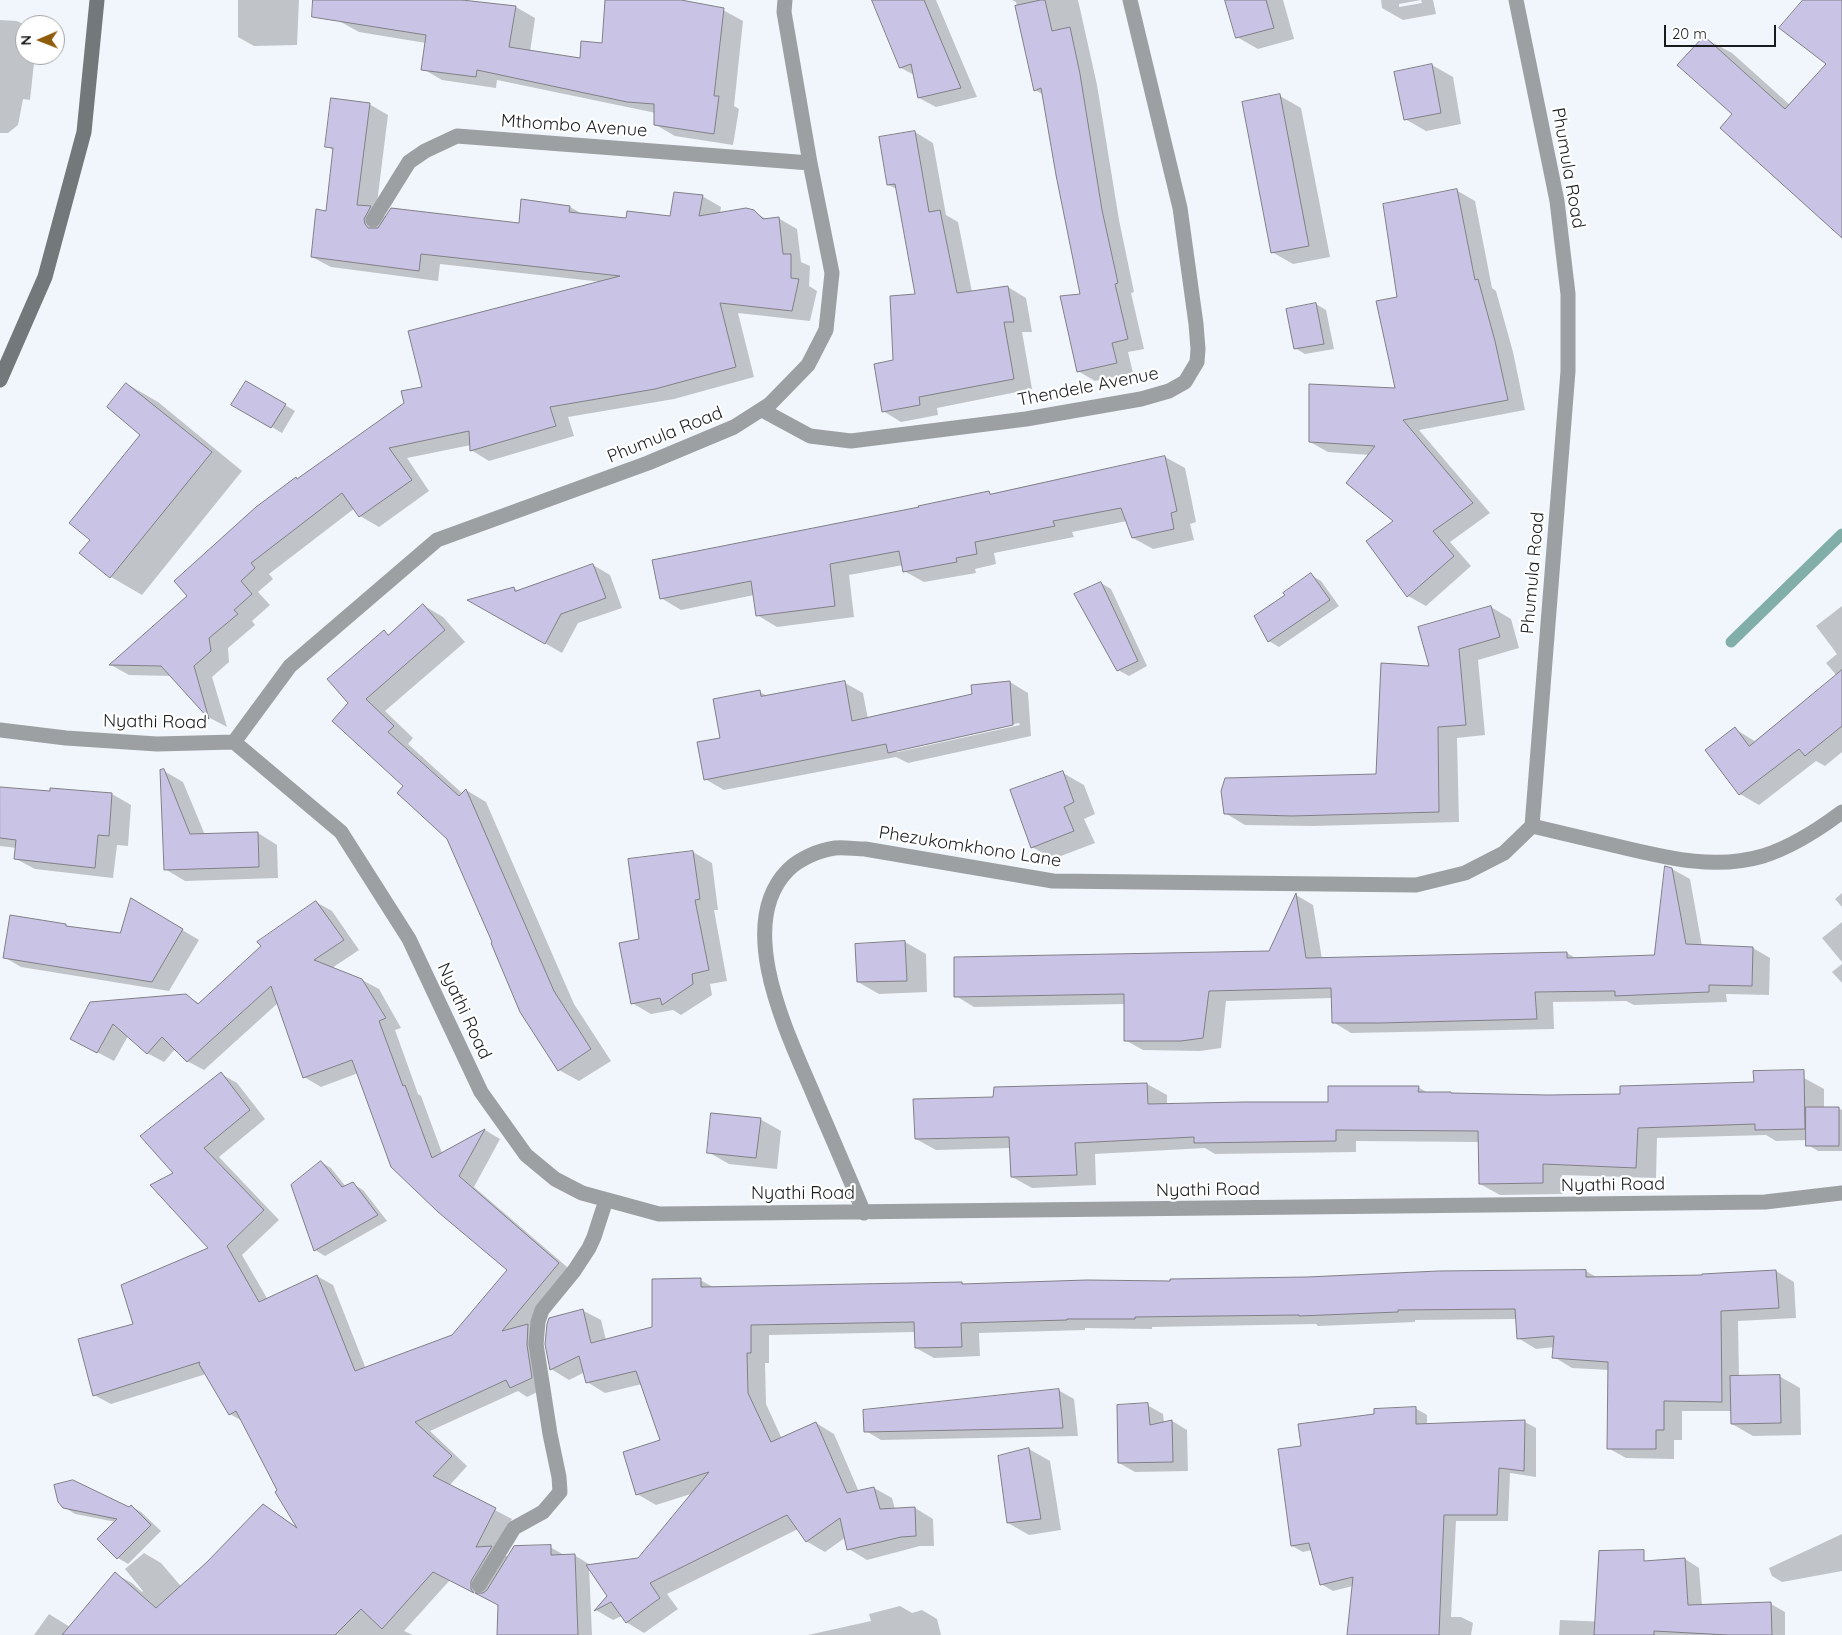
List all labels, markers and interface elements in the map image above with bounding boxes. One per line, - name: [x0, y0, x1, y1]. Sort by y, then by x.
- north arrow: [15, 15, 65, 65]
- scale bar: [1667, 15, 1780, 47]
- text: 20 m: [1672, 24, 1707, 43]
- text: N: [17, 35, 35, 46]
- street label: Phumula Road: [1547, 106, 1589, 230]
- street label: Mthombo Avenue: [500, 110, 648, 142]
- street label: Thendele Avenue: [1016, 363, 1160, 411]
- street label: Phumula Road: [604, 402, 726, 468]
- street label: Phumula Road: [1517, 511, 1549, 635]
- street label: Nyathi Road: [103, 710, 207, 734]
- street label: Phezukomkhono Lane: [877, 822, 1063, 872]
- street label: Nyathi Road: [432, 959, 496, 1063]
- street label: Nyathi Road: [1561, 1173, 1665, 1197]
- street label: Nyathi Road: [1156, 1178, 1260, 1202]
- street label: Nyathi Road: [751, 1183, 855, 1205]

